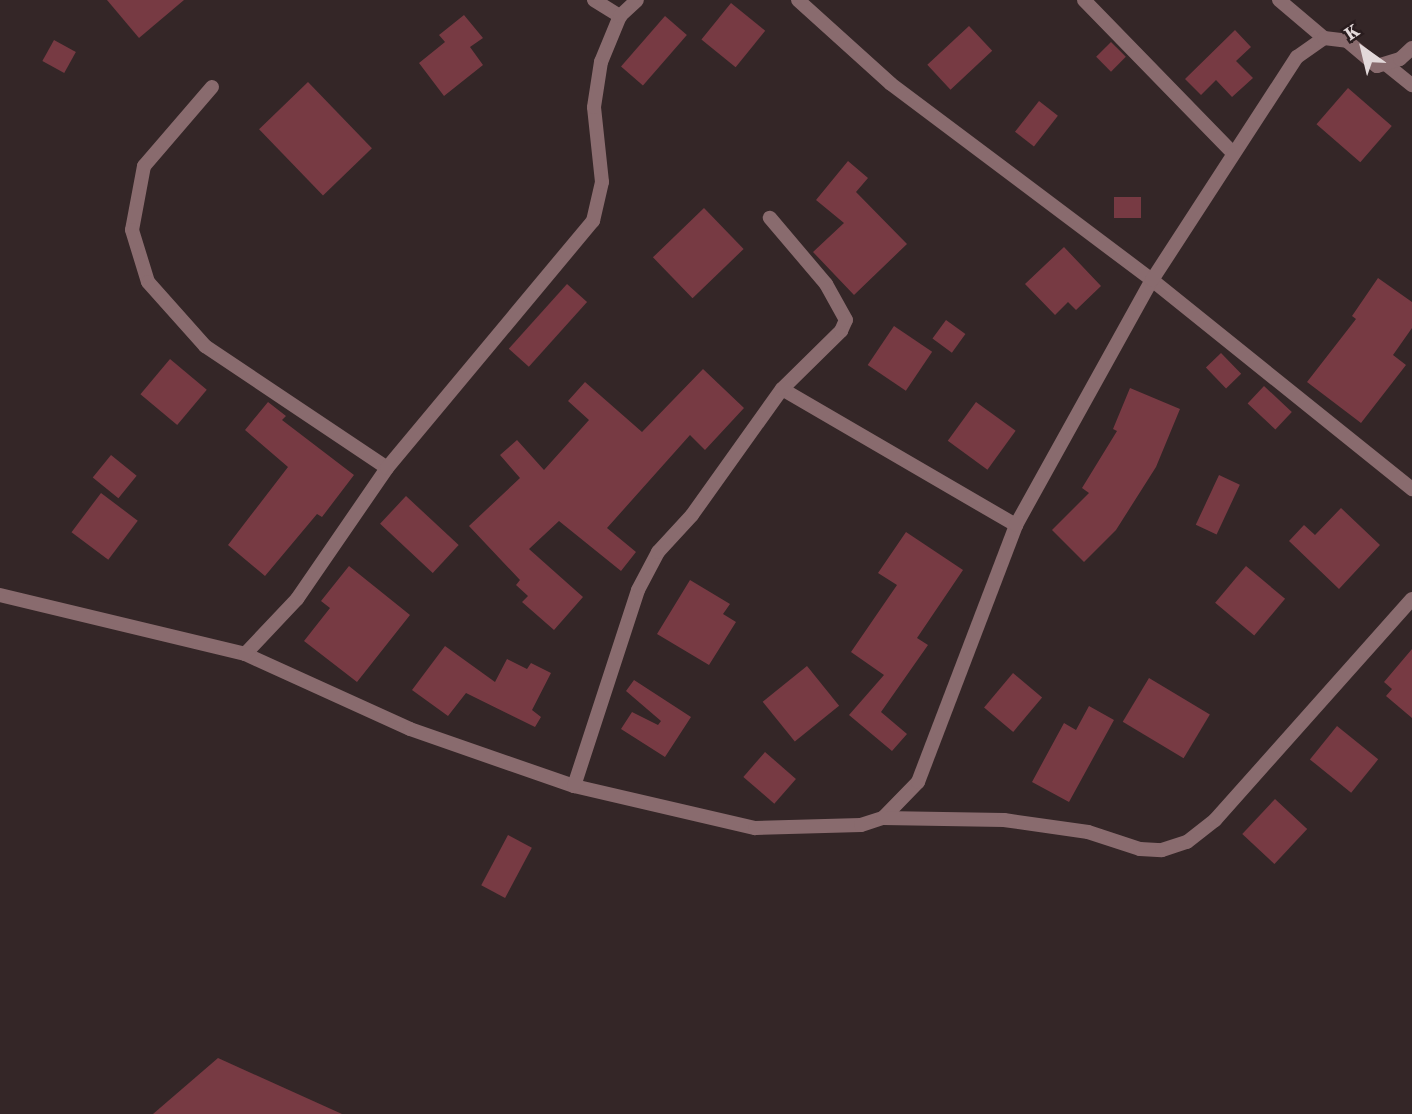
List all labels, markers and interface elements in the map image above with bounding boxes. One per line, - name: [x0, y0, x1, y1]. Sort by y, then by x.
- north arrow: [1328, 14, 1398, 84]
- text: K: [1338, 17, 1364, 46]

